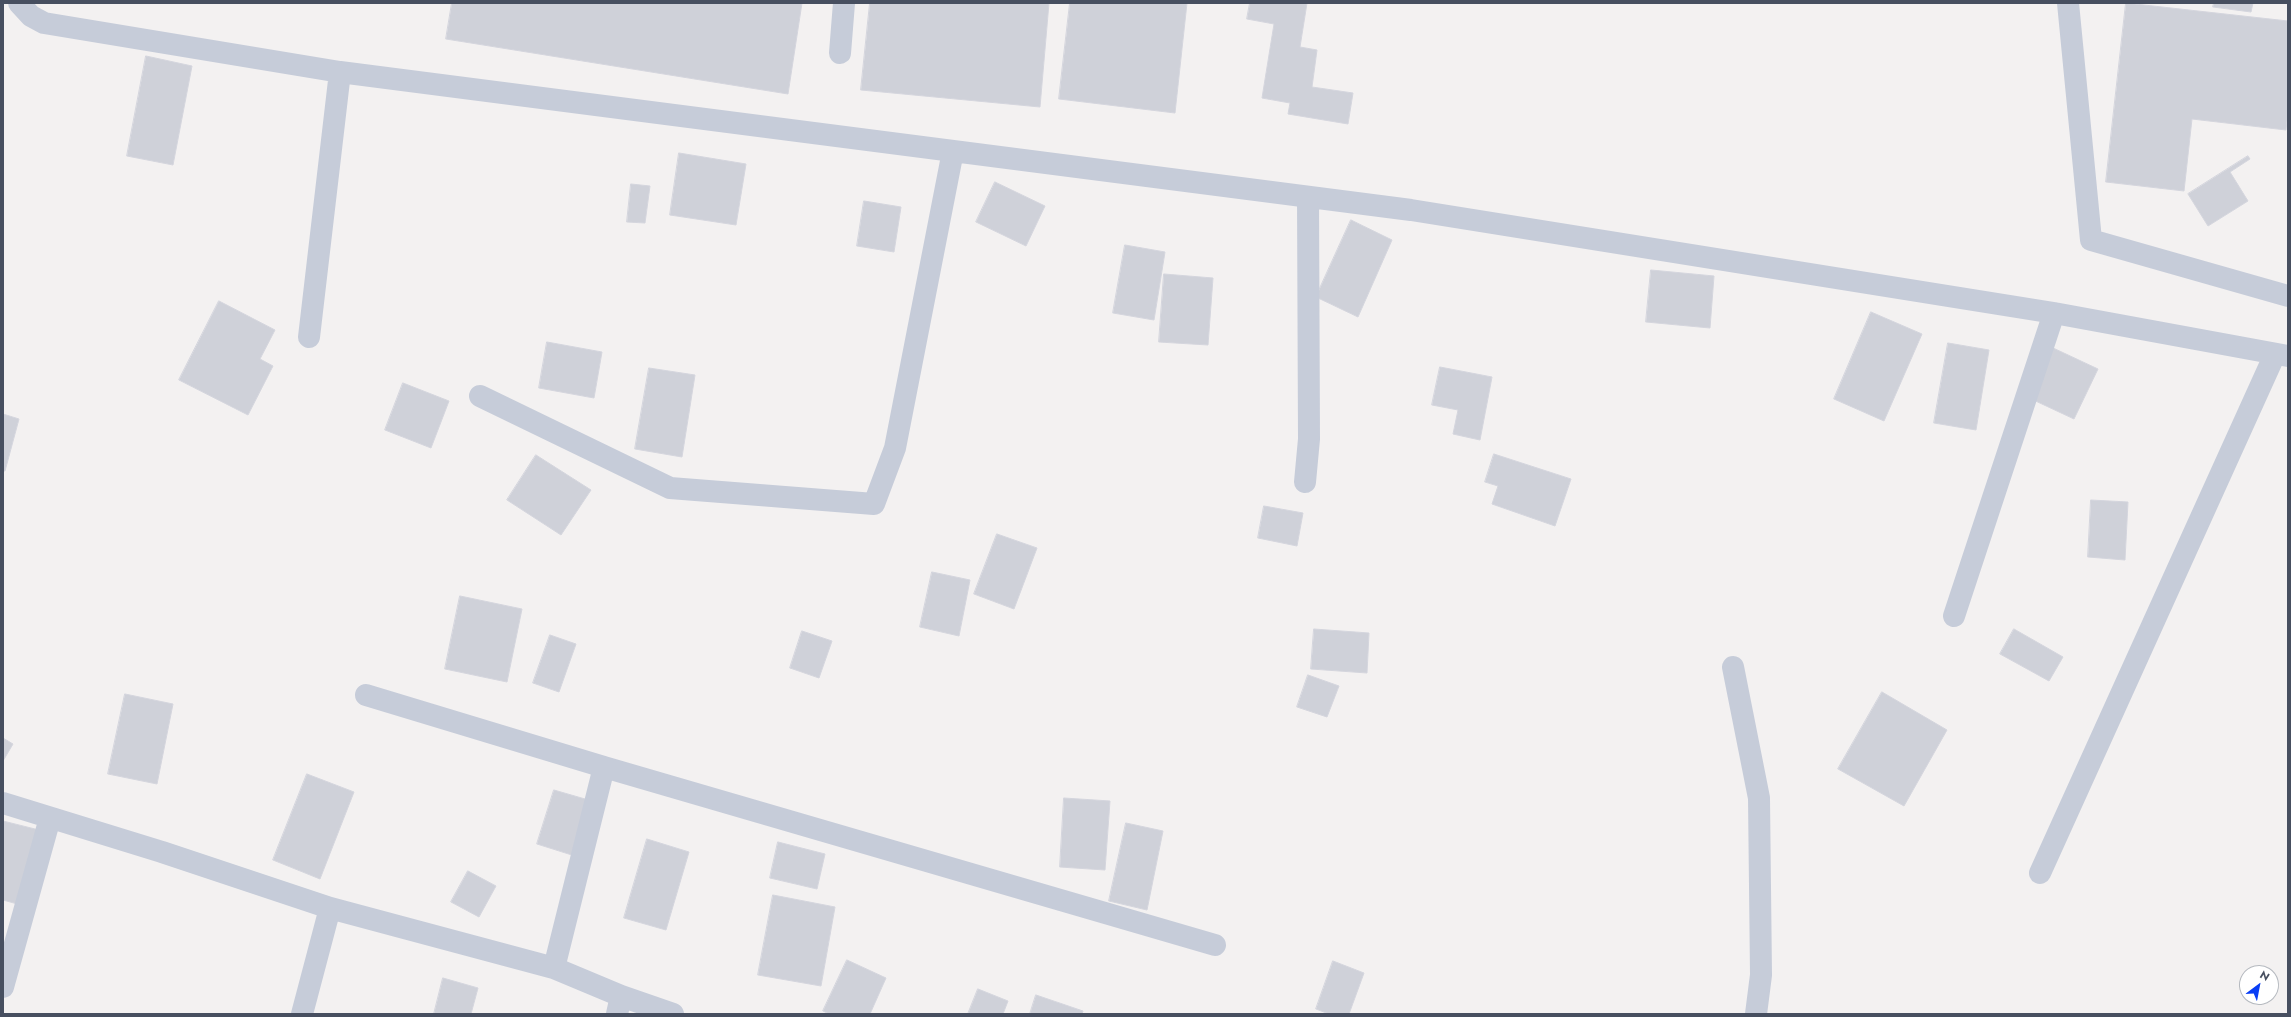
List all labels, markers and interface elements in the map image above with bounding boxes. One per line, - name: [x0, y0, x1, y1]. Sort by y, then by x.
- north arrow: [2239, 965, 2279, 1005]
- text: N: [2257, 967, 2273, 985]

